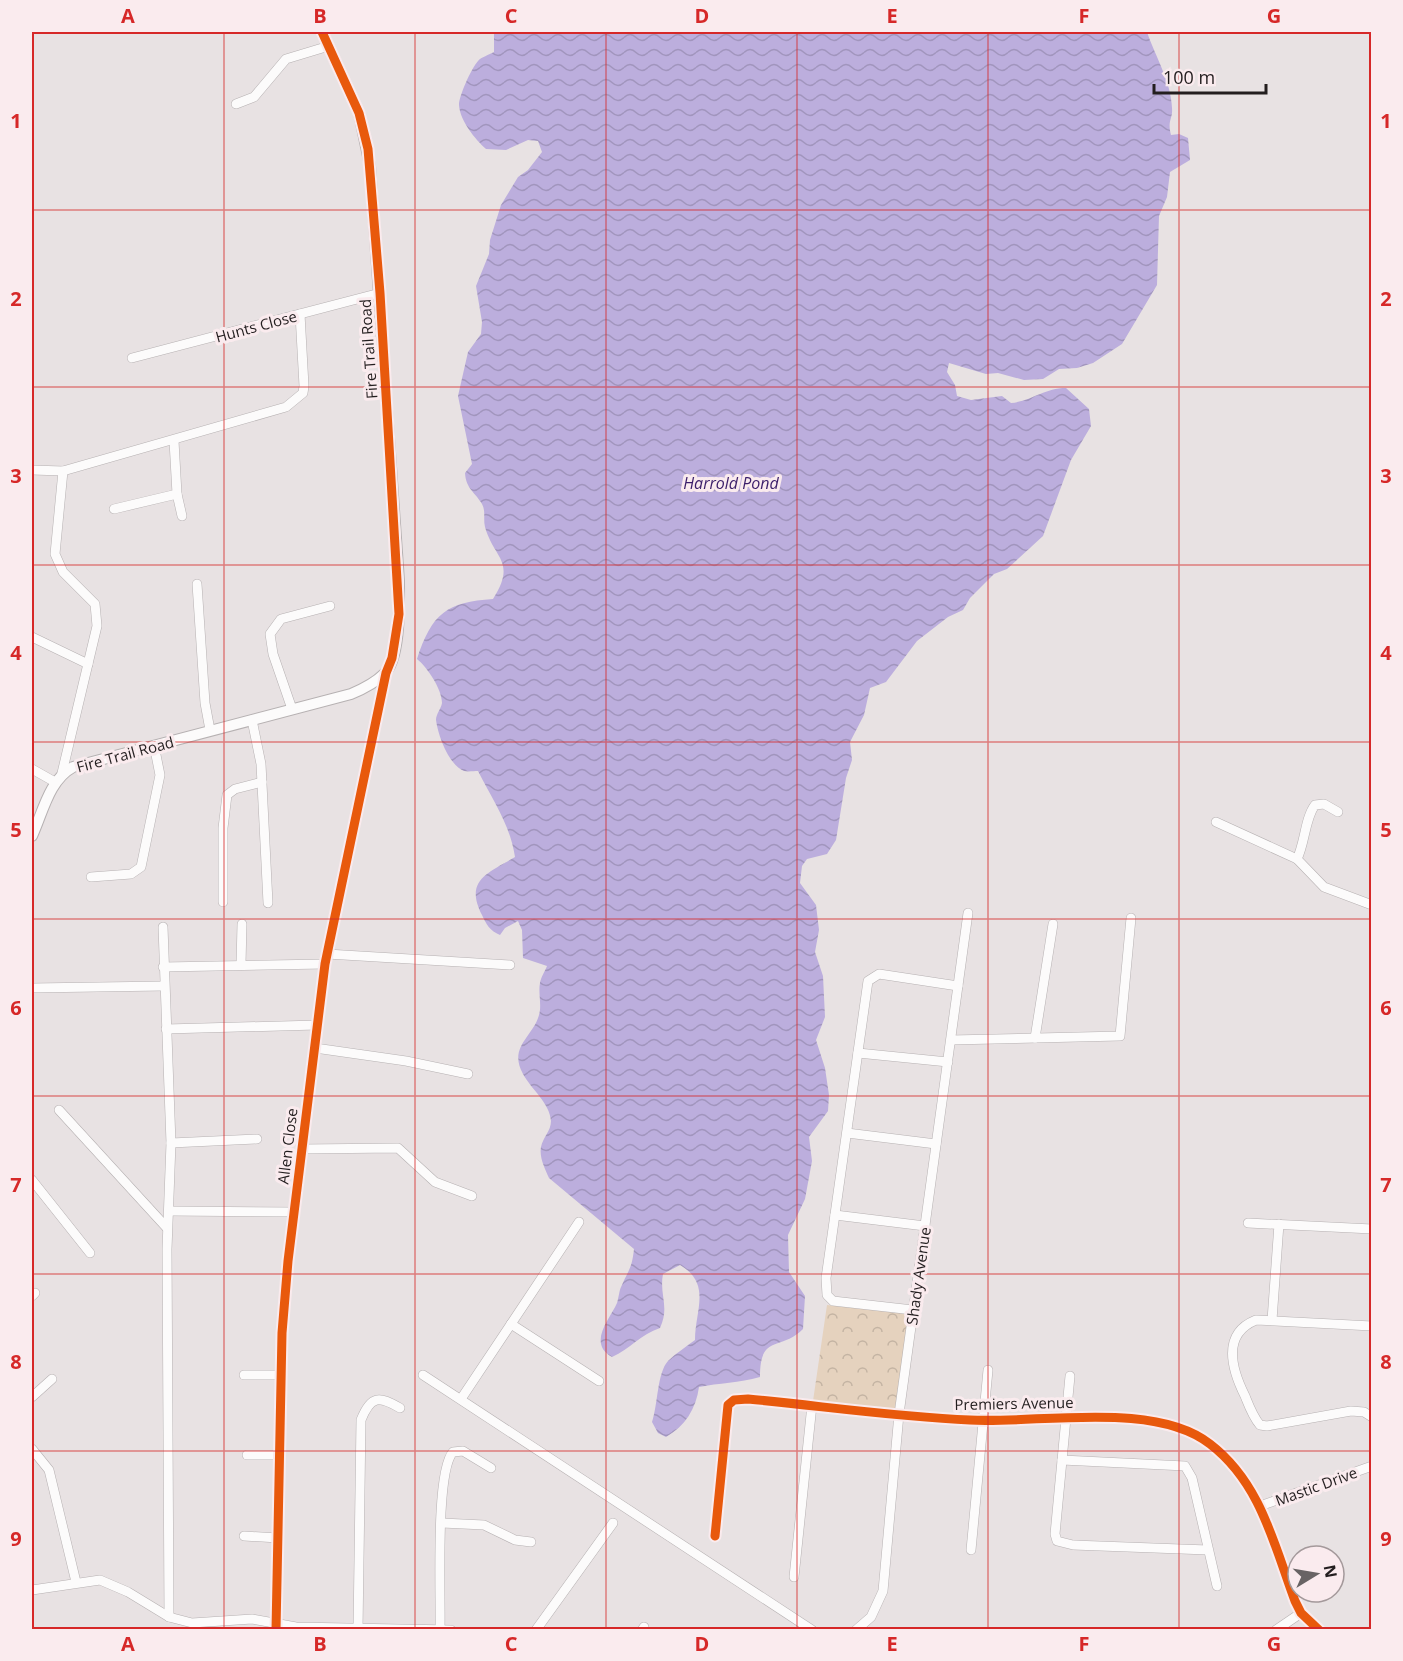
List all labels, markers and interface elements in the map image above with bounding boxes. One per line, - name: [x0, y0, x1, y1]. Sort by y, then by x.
- text: A: [121, 2, 135, 29]
- text: B: [313, 2, 327, 29]
- text: C: [505, 2, 518, 29]
- text: D: [695, 2, 709, 29]
- text: E: [886, 2, 898, 29]
- text: F: [1079, 2, 1089, 29]
- text: G: [1267, 2, 1281, 29]
- scale bar: [1154, 57, 1266, 95]
- text: 100 m: [1163, 65, 1215, 89]
- text: 1: [10, 107, 22, 134]
- text: 1: [1380, 107, 1392, 134]
- text: 2: [10, 285, 22, 312]
- text: 2: [1380, 285, 1392, 312]
- street label: Fire Trail Road: [355, 298, 381, 400]
- street label: Hunts Close: [213, 306, 299, 346]
- text: 3: [10, 462, 22, 489]
- text: 3: [1380, 462, 1392, 489]
- water label: Harrold Pond: [683, 472, 780, 494]
- text: 4: [10, 639, 22, 666]
- text: 4: [1380, 639, 1392, 666]
- street label: Fire Trail Road: [74, 731, 176, 777]
- text: 5: [10, 816, 22, 843]
- text: 5: [1380, 816, 1392, 843]
- text: 6: [10, 994, 22, 1021]
- text: 6: [1380, 994, 1392, 1021]
- street label: Allen Close: [272, 1107, 302, 1185]
- text: 7: [10, 1171, 22, 1198]
- text: 7: [1380, 1171, 1392, 1198]
- street label: Shady Avenue: [901, 1226, 935, 1326]
- text: 8: [10, 1348, 22, 1375]
- text: 8: [1380, 1348, 1392, 1375]
- street label: Premiers Avenue: [954, 1392, 1074, 1414]
- street label: Mastic Drive: [1272, 1462, 1360, 1510]
- text: 9: [10, 1525, 22, 1552]
- text: 9: [1380, 1525, 1392, 1552]
- north arrow: [1286, 1544, 1346, 1604]
- text: N: [1319, 1563, 1343, 1580]
- text: A: [121, 1630, 135, 1657]
- text: B: [313, 1630, 327, 1657]
- text: C: [505, 1630, 518, 1657]
- text: D: [695, 1630, 709, 1657]
- text: E: [886, 1630, 898, 1657]
- text: F: [1079, 1630, 1089, 1657]
- text: G: [1267, 1630, 1281, 1657]

